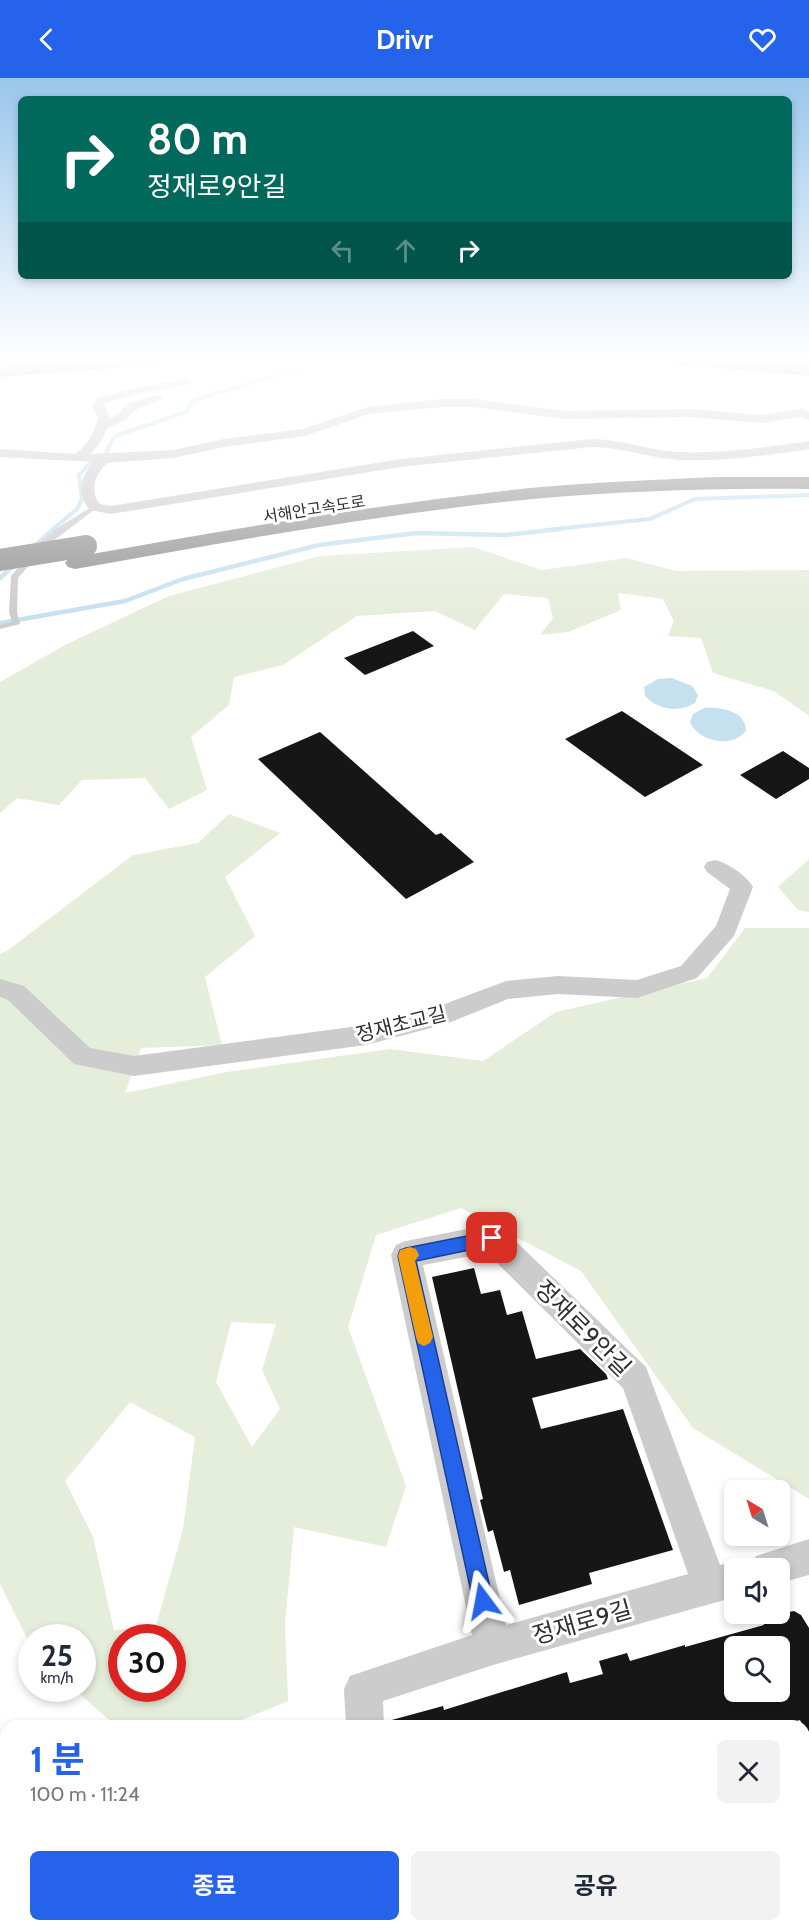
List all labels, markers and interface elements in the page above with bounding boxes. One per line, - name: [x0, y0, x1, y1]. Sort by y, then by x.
- icon: back: [30, 23, 63, 56]
- text: Drivr: [376, 23, 433, 56]
- icon: heart: [746, 23, 779, 56]
- text: 80 m: [147, 113, 248, 165]
- icon: right: [48, 120, 126, 198]
- text: 정재로9안길: [147, 170, 287, 203]
- icon: left: [326, 234, 359, 267]
- icon: ahead: [389, 234, 422, 267]
- icon: right: [452, 234, 485, 267]
- street label: 서해안고속도로: [262, 492, 367, 526]
- street label: 정재초교길: [353, 1001, 449, 1047]
- pin: [466, 1212, 517, 1263]
- icon: arrive: [475, 1221, 508, 1254]
- street label: 정재로9안길: [529, 1274, 637, 1382]
- north arrow: [724, 1480, 790, 1546]
- map controls: [724, 1480, 790, 1702]
- button: sound: [724, 1558, 790, 1624]
- position arrow: [451, 1569, 515, 1633]
- street label: 정재로9길: [529, 1594, 635, 1650]
- speed limit sign: 30: [108, 1624, 186, 1702]
- button: search: [724, 1636, 790, 1702]
- text: 25: [41, 1637, 73, 1674]
- text: km/h: [41, 1669, 73, 1687]
- text: 1 분: [30, 1737, 85, 1781]
- button: close: [717, 1740, 780, 1803]
- text: 100 m · 11:24: [30, 1782, 139, 1806]
- button: 종료: [30, 1851, 399, 1920]
- button: 공유: [411, 1851, 780, 1920]

